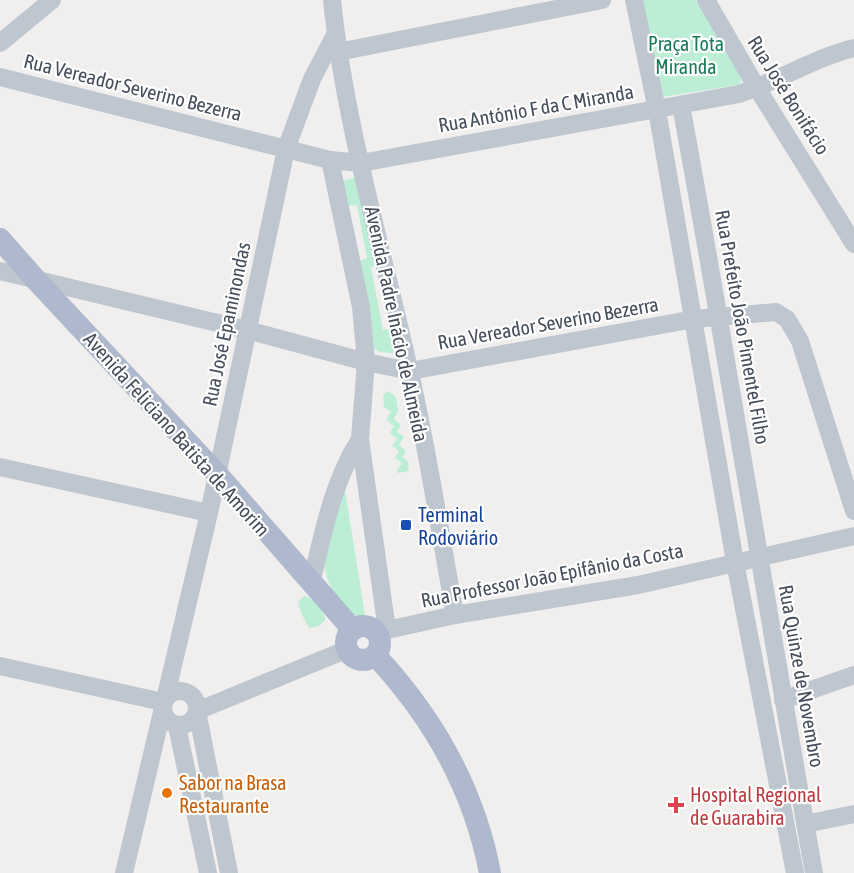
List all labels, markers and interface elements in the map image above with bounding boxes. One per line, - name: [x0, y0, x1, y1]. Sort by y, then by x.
- street label: Rua José Bonifácio: [743, 31, 835, 159]
- park label: Praça Tota Miranda: [648, 32, 724, 78]
- street label: Rua Vereador Severino Bezerra: [22, 49, 244, 125]
- street label: Rua António F da C Miranda: [437, 79, 635, 137]
- street label: Avenida Padre Inácio de Almeida: [361, 204, 433, 444]
- street label: Rua Prefeito João Pimentel Filho: [711, 208, 775, 446]
- street label: Rua José Epaminondas: [197, 240, 255, 408]
- street label: Rua Vereador Severino Bezerra: [436, 292, 660, 354]
- street label: Avenida Feliciano Batista de Amorim: [79, 327, 275, 541]
- place label: Terminal Rodoviário: [418, 503, 498, 549]
- marker: Terminal Rodoviário: [399, 518, 413, 532]
- street label: Rua Professor João Epifânio da Costa: [419, 538, 685, 612]
- street label: Rua Quinze de Novembro: [775, 583, 829, 769]
- place label: Sabor na Brasa Restaurante: [179, 771, 287, 817]
- place label: Hospital Regional de Guarabira: [690, 783, 822, 829]
- marker: Sabor na Brasa Restaurante: [160, 786, 174, 800]
- marker: Hospital Regional de Guarabira: [667, 796, 685, 814]

